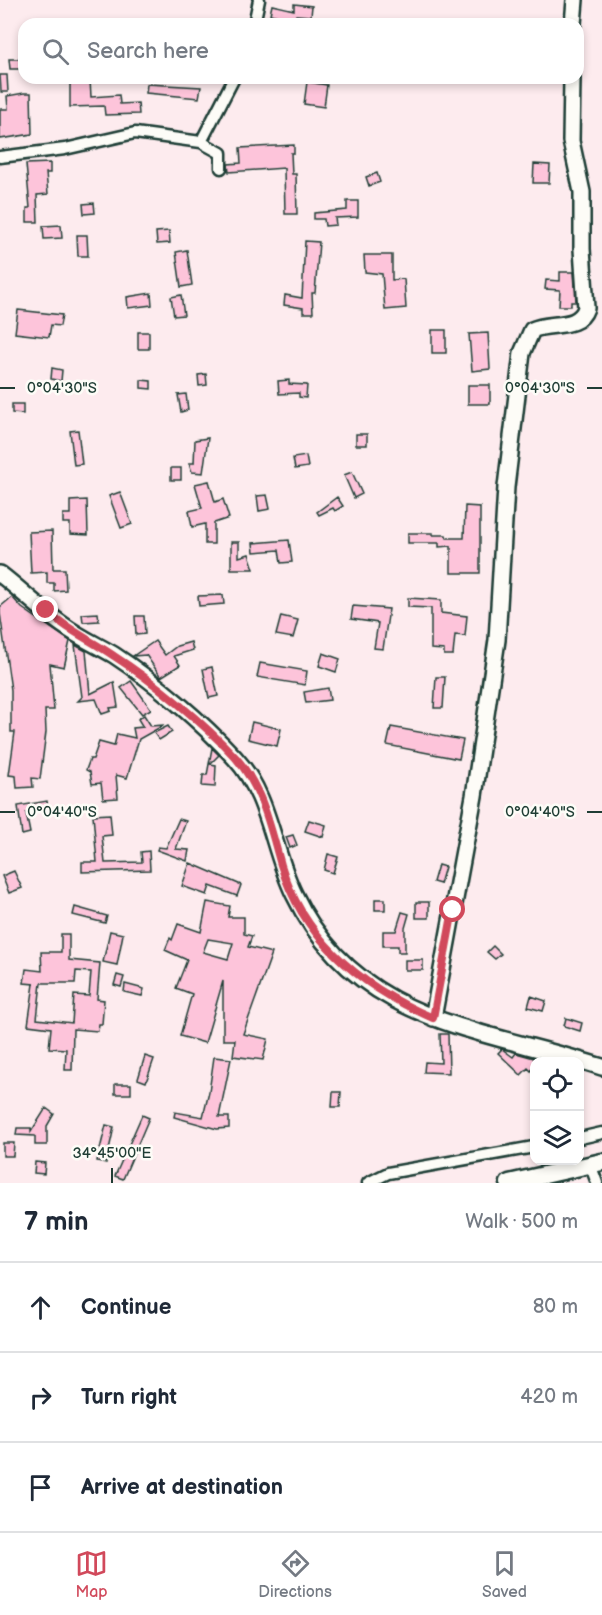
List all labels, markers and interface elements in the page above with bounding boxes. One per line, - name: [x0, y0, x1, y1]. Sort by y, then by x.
- search box: [18, 18, 584, 84]
- icon: search: [39, 35, 72, 68]
- text: Search here: [87, 38, 209, 65]
- text: 0°04'30"S: [27, 379, 97, 398]
- text: 0°04'30"S: [505, 379, 575, 398]
- route end: [32, 596, 58, 622]
- text: 0°04'40"S: [27, 803, 97, 822]
- text: 0°04'40"S: [505, 803, 575, 822]
- route start: [439, 896, 465, 922]
- map controls: [530, 1057, 584, 1165]
- button: locate: [530, 1057, 584, 1111]
- button: layers: [530, 1111, 584, 1165]
- text: 34°45'00"E: [73, 1144, 152, 1163]
- text: 7 min: [24, 1207, 88, 1238]
- text: Walk · 500 m: [465, 1210, 578, 1234]
- icon: ahead: [24, 1291, 57, 1324]
- text: Continue: [81, 1294, 171, 1321]
- text: 80 m: [533, 1295, 578, 1319]
- icon: right: [24, 1381, 57, 1414]
- text: Turn right: [81, 1384, 177, 1411]
- text: 420 m: [520, 1385, 578, 1409]
- icon: arrive: [24, 1471, 57, 1504]
- text: Arrive at destination: [81, 1474, 283, 1501]
- tab: Map: [75, 1547, 108, 1602]
- tab: Directions: [258, 1547, 332, 1602]
- tab: Saved: [482, 1547, 527, 1602]

